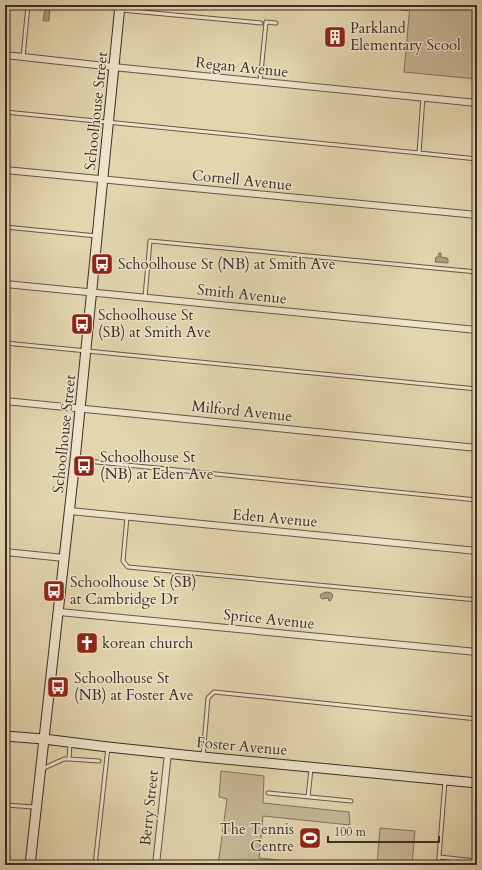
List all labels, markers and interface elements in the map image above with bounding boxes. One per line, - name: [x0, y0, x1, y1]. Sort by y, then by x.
- place label: Parkland Elementary Scool: [350, 18, 461, 55]
- building icon: Parkland Elementary Scool: [322, 24, 348, 50]
- street label: Schoolhouse Street: [80, 50, 112, 171]
- street label: Regan Avenue: [195, 52, 290, 82]
- street label: Cornell Avenue: [191, 165, 293, 195]
- bus stop icon: Schoolhouse St (NB) at Smith Ave: [89, 251, 115, 277]
- place label: Schoolhouse St (NB) at Smith Ave: [118, 254, 336, 274]
- street label: Smith Avenue: [196, 279, 288, 309]
- place label: Schoolhouse St (SB) at Smith Ave: [98, 305, 211, 342]
- bus stop icon: Schoolhouse St (SB) at Smith Ave: [69, 311, 95, 337]
- street label: Schoolhouse Street: [48, 373, 80, 494]
- street label: Milford Avenue: [191, 396, 293, 426]
- place label: Schoolhouse St (NB) at Eden Ave: [100, 447, 214, 484]
- bus stop icon: Schoolhouse St (NB) at Eden Ave: [71, 453, 97, 479]
- street label: Eden Avenue: [232, 504, 319, 532]
- place label: Schoolhouse St (SB) at Cambridge Dr: [70, 572, 197, 609]
- bus stop icon: Schoolhouse St (SB) at Cambridge Dr: [41, 578, 67, 604]
- street label: Sprice Avenue: [222, 604, 316, 634]
- church icon: korean church: [74, 630, 100, 656]
- place label: korean church: [102, 633, 194, 653]
- place label: Schoolhouse St (NB) at Foster Ave: [74, 668, 194, 705]
- bus stop icon: Schoolhouse St (NB) at Foster Ave: [45, 674, 71, 700]
- street label: Foster Avenue: [196, 732, 289, 760]
- street label: Berry Street: [135, 769, 163, 847]
- scale bar: [328, 818, 439, 844]
- place label: The Tennis Centre: [220, 819, 294, 856]
- text: 100 m: [334, 824, 367, 840]
- sports icon: The Tennis Centre: [297, 825, 323, 851]

